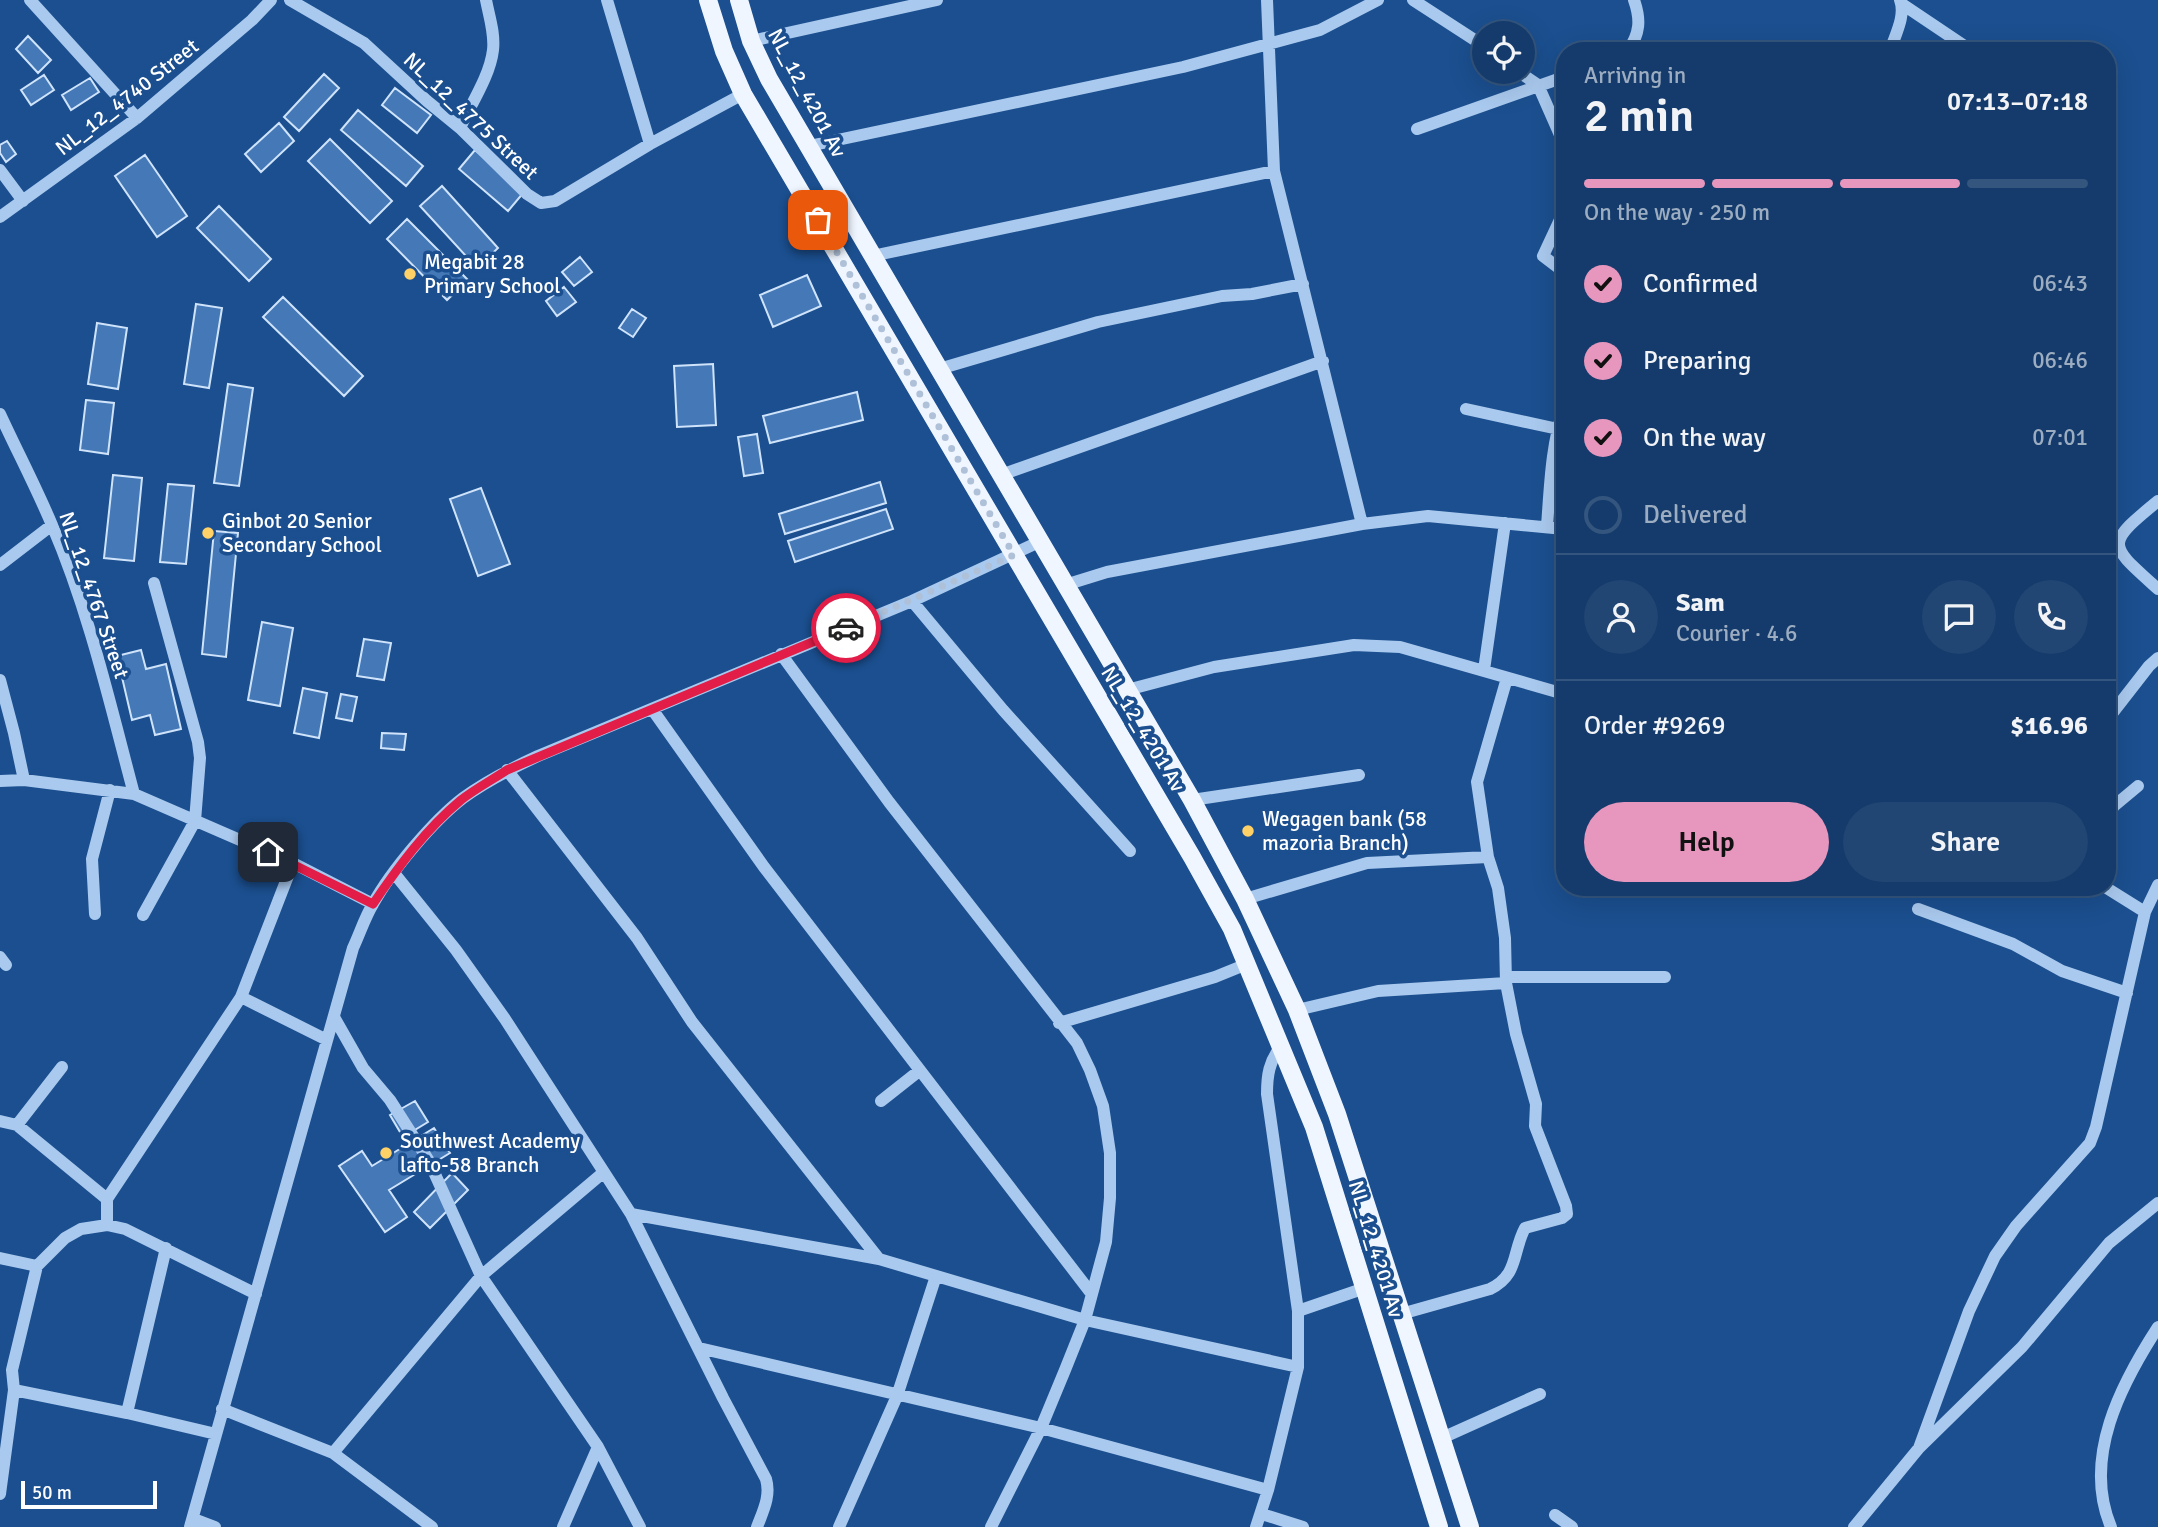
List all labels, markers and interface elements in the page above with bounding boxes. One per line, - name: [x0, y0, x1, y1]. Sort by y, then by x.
- map controls: [1472, 21, 1535, 84]
- button: locate: [1472, 21, 1535, 84]
- street label: NL_12_4201 Av: [762, 24, 852, 162]
- street label: NL_12_4740 Street: [50, 33, 204, 161]
- street label: NL_12_4775 Street: [398, 47, 544, 185]
- text: Arriving in: [1584, 61, 1686, 90]
- text: 07:13–07:18: [1947, 86, 2088, 118]
- text: 2 min: [1584, 88, 1694, 144]
- pin: [788, 190, 848, 250]
- text: On the way · 250 m: [1584, 198, 1770, 227]
- icon: bag: [799, 201, 837, 239]
- place label: Megabit 28 Primary School: [424, 249, 560, 299]
- icon: check: [1584, 265, 1622, 303]
- marker: Megabit 28 Primary School: [402, 266, 418, 282]
- text: Confirmed: [1643, 268, 1758, 300]
- text: 06:43: [2032, 269, 2088, 298]
- icon: check: [1584, 342, 1622, 380]
- text: Preparing: [1643, 345, 1751, 377]
- text: 06:46: [2032, 346, 2088, 375]
- icon: check: [1584, 419, 1622, 457]
- text: On the way: [1643, 422, 1766, 454]
- text: 07:01: [2032, 423, 2088, 452]
- text: Delivered: [1643, 499, 1748, 531]
- street label: NL_12_4767 Street: [53, 508, 135, 682]
- place label: Ginbot 20 Senior Secondary School: [222, 508, 382, 558]
- marker: Ginbot 20 Senior Secondary School: [200, 525, 216, 541]
- button: person: [1584, 580, 1658, 654]
- button: chat: [1922, 580, 1996, 654]
- button: phone: [2014, 580, 2088, 654]
- text: Sam: [1676, 587, 1725, 619]
- courier: [811, 593, 881, 663]
- icon: car: [827, 609, 865, 647]
- text: Courier · 4.6: [1676, 619, 1797, 648]
- street label: NL_12_4201 Av: [1095, 661, 1191, 797]
- text: Order #9269: [1584, 710, 1725, 742]
- text: $16.96: [2010, 710, 2088, 742]
- button: Help: [1584, 802, 1829, 882]
- button: Share: [1843, 802, 2088, 882]
- place label: Wegagen bank (58 mazoria Branch): [1262, 806, 1427, 856]
- pin: [238, 822, 298, 882]
- marker: Wegagen bank (58 mazoria Branch): [1240, 823, 1256, 839]
- icon: home: [249, 833, 287, 871]
- place label: Southwest Academy lafto-58 Branch: [400, 1128, 580, 1178]
- marker: Southwest Academy lafto-58 Branch: [378, 1145, 394, 1161]
- street label: NL_12_4201 Av: [1343, 1177, 1409, 1321]
- scale bar: [21, 1478, 158, 1510]
- text: 50 m: [32, 1481, 72, 1505]

